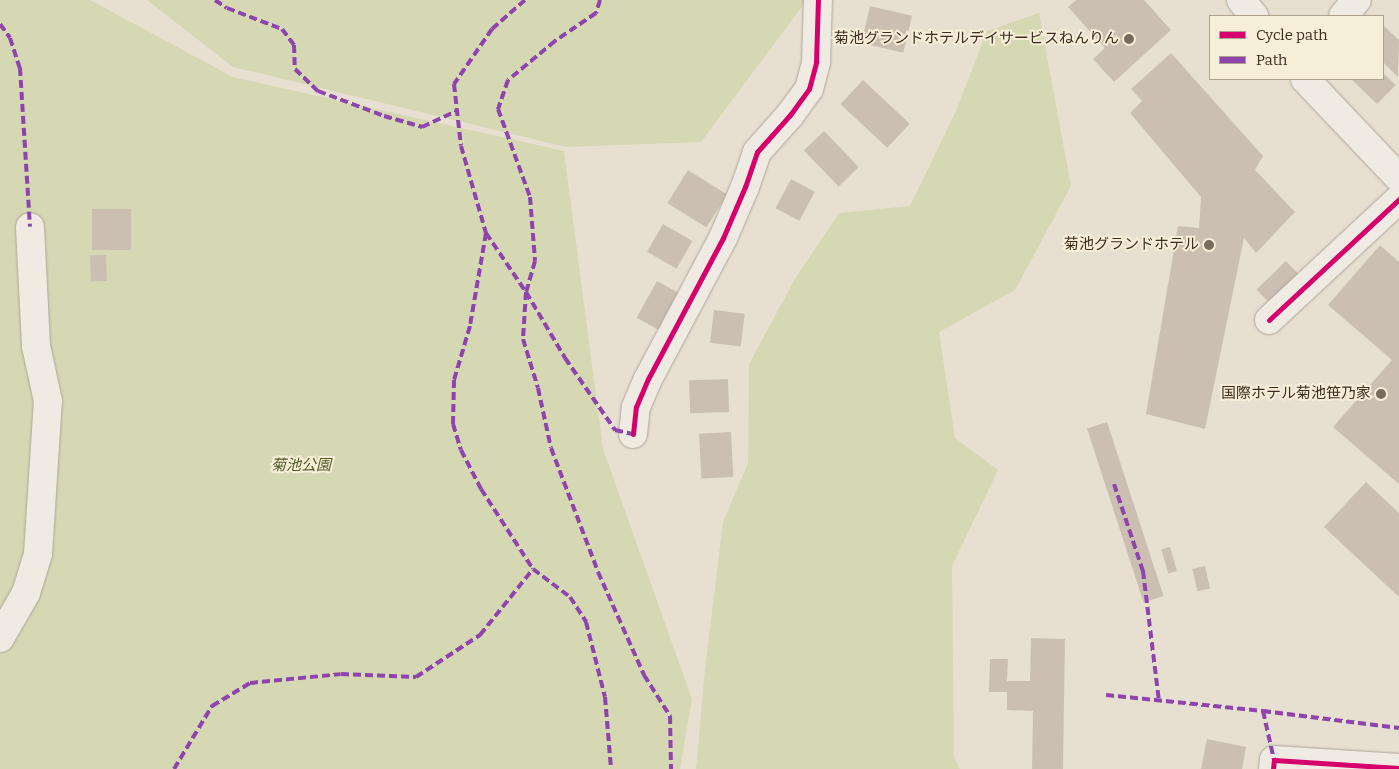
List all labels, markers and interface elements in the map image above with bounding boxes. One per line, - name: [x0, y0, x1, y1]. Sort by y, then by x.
- legend: [1209, 15, 1384, 80]
- text: Cycle path: [1256, 26, 1328, 44]
- place label: 菊池グランドホテルデイサービスねんりん: [834, 30, 1119, 48]
- marker: 菊池グランドホテルデイサービスねんりん: [1123, 33, 1135, 45]
- text: Path: [1256, 51, 1287, 69]
- place label: 菊池グランドホテル: [1064, 236, 1199, 254]
- marker: 菊池グランドホテル: [1203, 239, 1215, 251]
- place label: 国際ホテル菊池笹乃家: [1221, 385, 1371, 403]
- marker: 国際ホテル菊池笹乃家: [1375, 388, 1387, 400]
- park label: 菊池公園: [271, 457, 331, 475]

